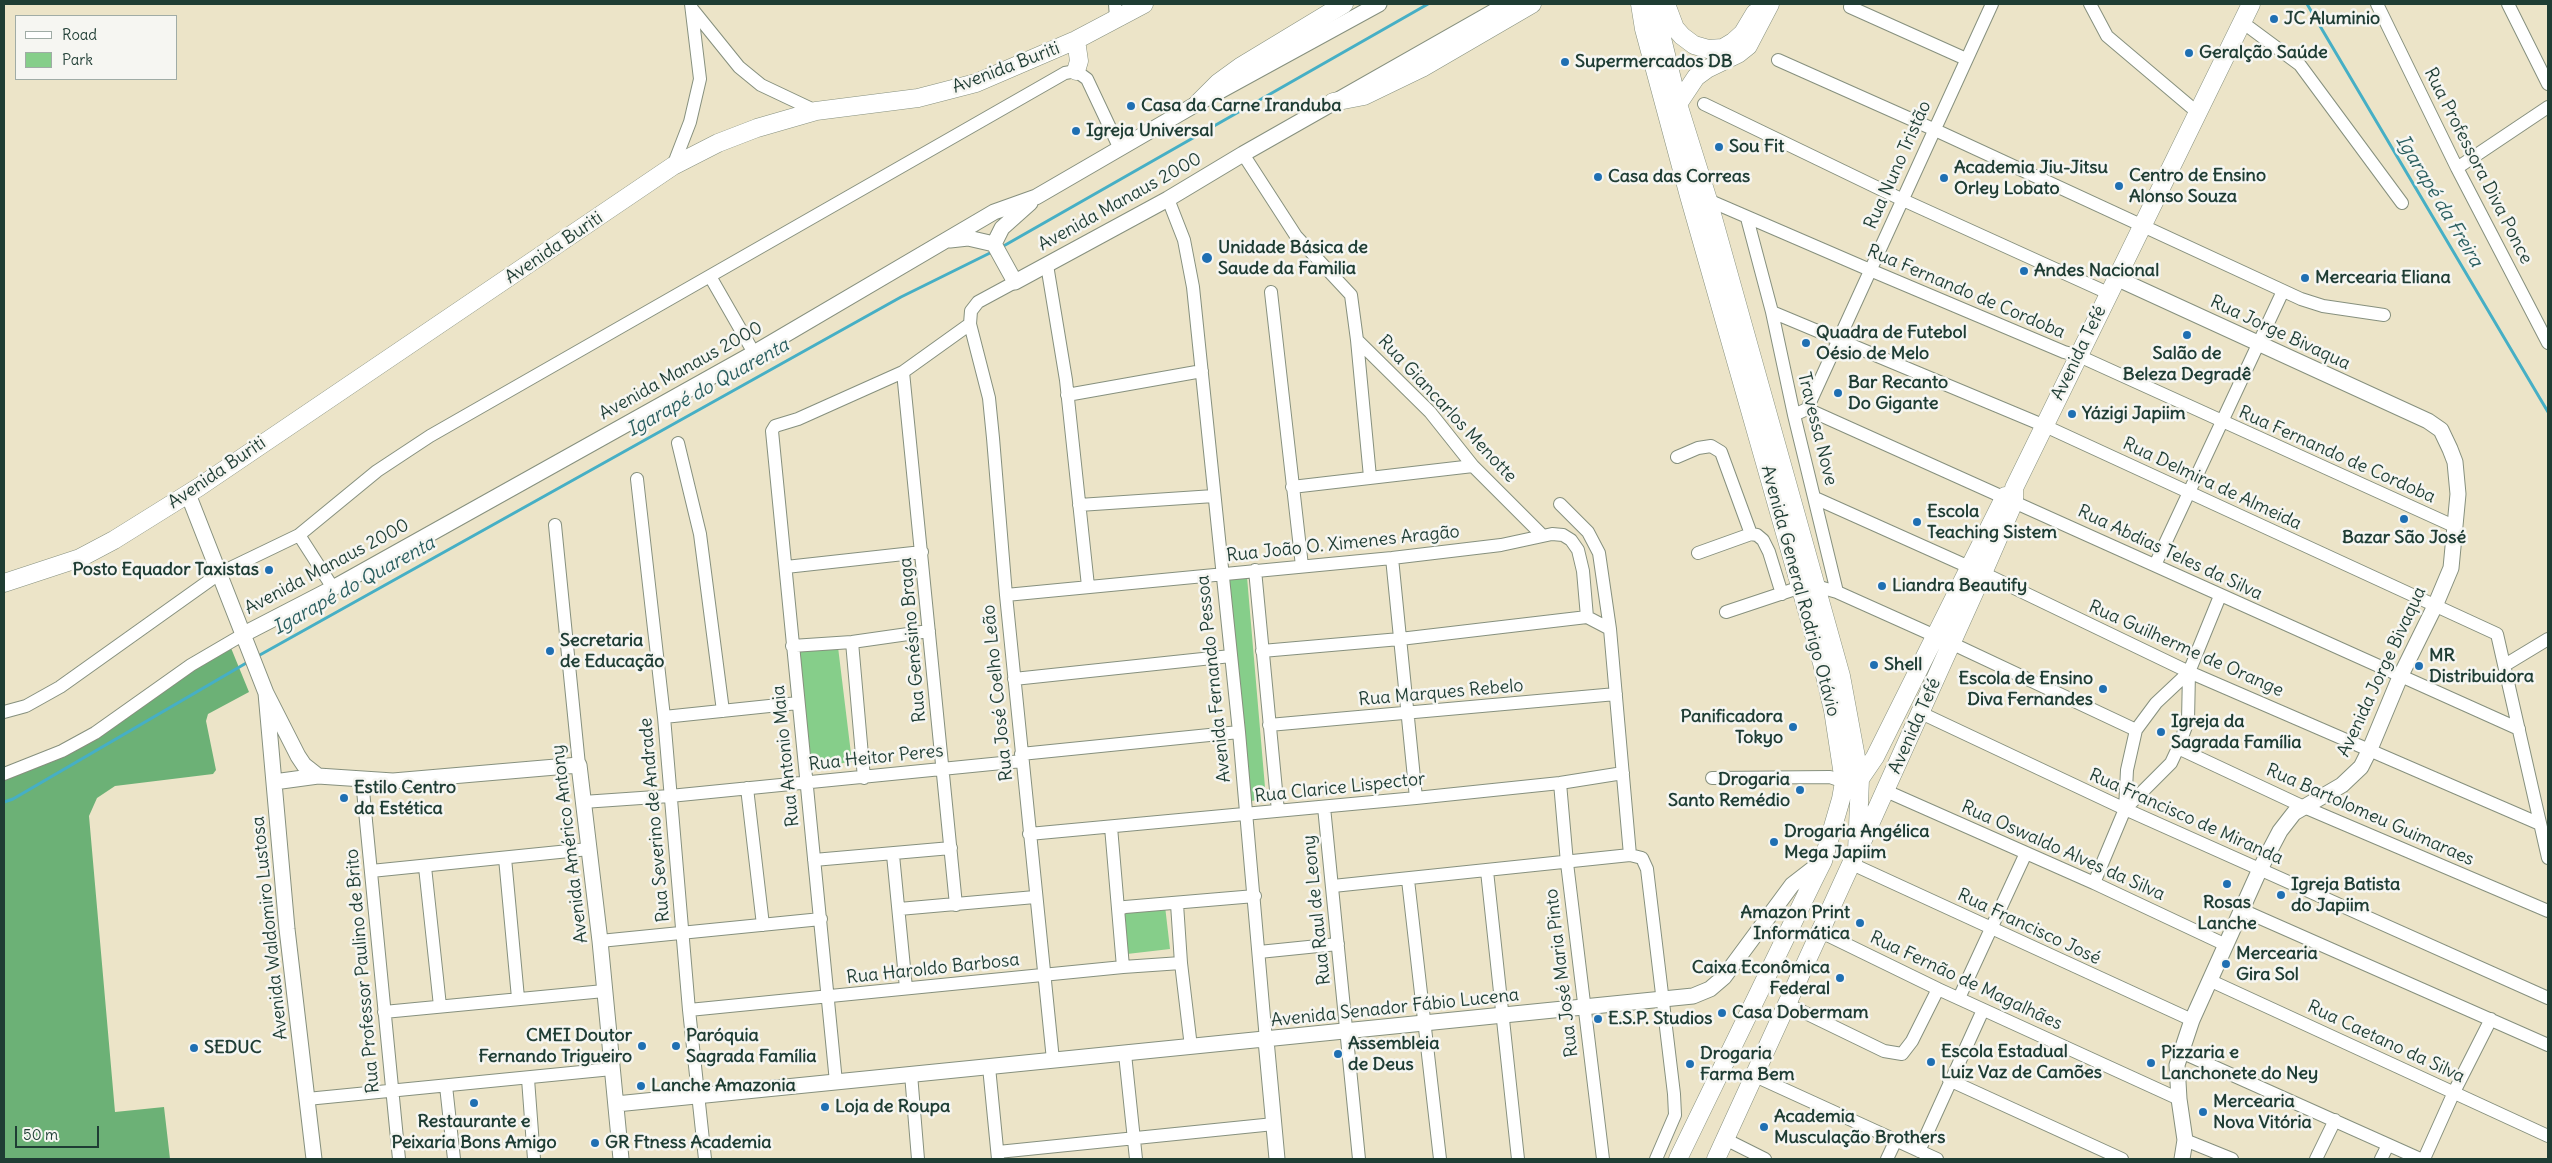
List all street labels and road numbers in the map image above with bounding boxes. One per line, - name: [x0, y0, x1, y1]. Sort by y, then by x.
- street label: Avenida Buriti: [949, 38, 1063, 98]
- street label: Rua Professora Diva Ponce: [2419, 64, 2537, 268]
- street label: Rua Nuno Tristão: [1860, 98, 1936, 232]
- street label: Avenida Manaus 2000: [1035, 148, 1205, 256]
- street label: Avenida Buriti: [501, 207, 607, 289]
- street label: Rua Fernando de Cordoba: [1864, 240, 2068, 344]
- street label: Rua Jorge Bivaqua: [2207, 291, 2353, 375]
- street label: Avenida Tefé: [2047, 302, 2111, 404]
- street label: Avenida Manaus 2000: [596, 317, 766, 425]
- street label: Rua Giancarlos Menotte: [1373, 331, 1521, 487]
- street label: Travessa Nove: [1793, 370, 1841, 488]
- street label: Rua Fernando de Cordoba: [2235, 402, 2439, 508]
- street label: Avenida Buriti: [164, 432, 270, 514]
- street label: Rua Delmira de Almeida: [2119, 433, 2305, 535]
- street label: Avenida General Rodrigo Otávio: [1756, 463, 1844, 719]
- street label: Rua Abdias Teles da Silva: [2074, 501, 2266, 605]
- street label: Avenida Manaus 2000: [241, 514, 413, 620]
- street label: Rua João O. Ximenes Aragão: [1225, 521, 1461, 567]
- street label: Rua Genésino Braga: [895, 557, 931, 723]
- street label: Avenida Fernando Pessoa: [1192, 574, 1236, 784]
- street label: Avenida Jorge Bivaqua: [2333, 584, 2431, 760]
- street label: Rua Guilherme de Orange: [2085, 596, 2287, 702]
- street label: Rua José Coelho Leão: [978, 604, 1018, 782]
- street label: Rua Marques Rebelo: [1358, 675, 1524, 711]
- street label: Avenida Tefé: [1884, 675, 1946, 777]
- street label: Rua Antonio Maia: [768, 684, 804, 828]
- street label: Rua Severino de Andrade: [635, 717, 675, 923]
- street label: Rua Heitor Peres: [808, 740, 944, 776]
- street label: Avenida Américo Antony: [547, 744, 593, 944]
- street label: Rua Bartolomeu Guimaraes: [2263, 759, 2477, 871]
- street label: Rua Francisco de Miranda: [2086, 764, 2286, 870]
- street label: Rua Clarice Lispector: [1254, 768, 1426, 808]
- street label: Rua Oswaldo Alves da Silva: [1958, 796, 2168, 906]
- street label: Avenida Waldomiro Lustosa: [248, 815, 292, 1041]
- street label: Rua Raul de Leony: [1298, 834, 1336, 986]
- street label: Rua Professor Paulino de Brito: [342, 848, 384, 1094]
- street label: Rua Francisco José: [1954, 884, 2104, 970]
- street label: Rua José Maria Pinto: [1541, 887, 1583, 1059]
- street label: Rua Fernão de Magalhães: [1866, 927, 2066, 1035]
- street label: Rua Haroldo Barbosa: [845, 949, 1021, 989]
- street label: Avenida Senador Fábio Lucena: [1270, 984, 1520, 1032]
- street label: Rua Caetano da Silva: [2304, 996, 2468, 1088]

